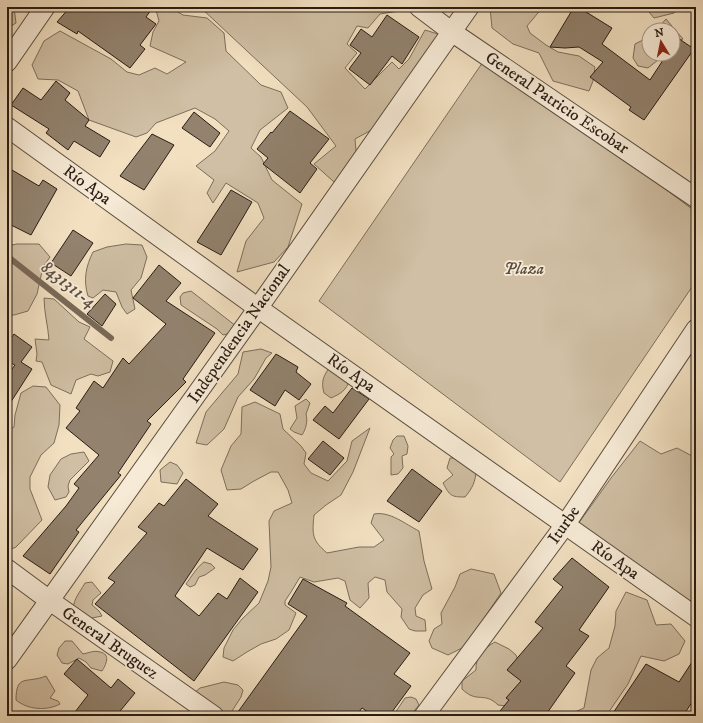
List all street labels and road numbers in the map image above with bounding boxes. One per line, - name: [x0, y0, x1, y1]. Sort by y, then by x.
- street label: General Patricio Escobar: [481, 47, 634, 160]
- street label: Río Apa: [59, 160, 116, 210]
- street label: Independencia Nacional: [183, 260, 295, 408]
- street label: Río Apa: [322, 348, 380, 398]
- street label: Iturbe: [543, 502, 585, 548]
- street label: Río Apa: [586, 535, 644, 585]
- street label: General Bruguez: [57, 602, 163, 685]

